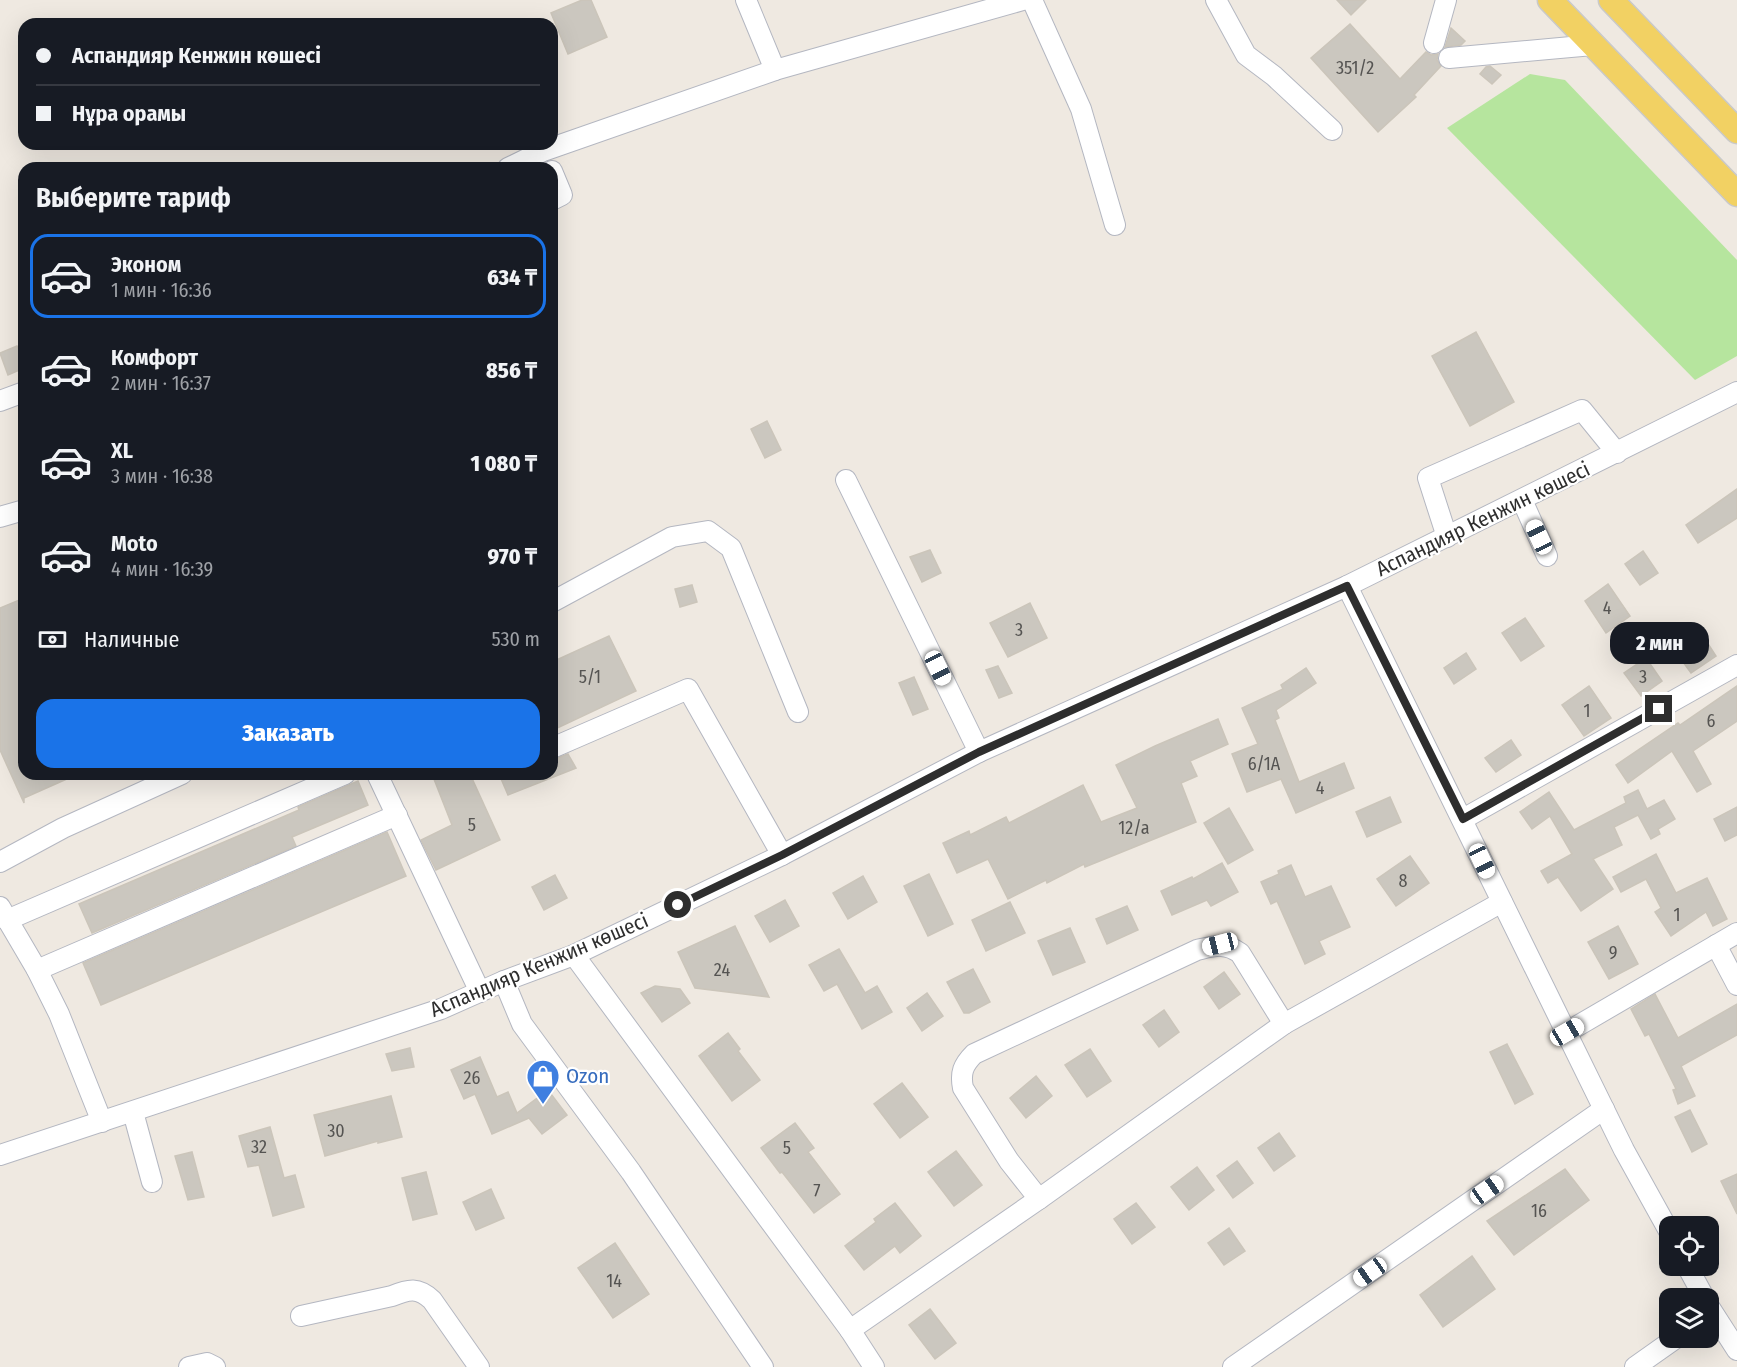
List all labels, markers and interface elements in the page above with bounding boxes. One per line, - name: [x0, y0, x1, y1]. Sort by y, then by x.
- text: Аспандияр Кенжин көшесі: [72, 42, 321, 69]
- house number: 351/2: [1336, 57, 1374, 79]
- text: Нұра орамы: [72, 100, 186, 127]
- text: Выберите тариф: [36, 182, 231, 214]
- icon: car: [39, 249, 93, 303]
- text: Эконом: [111, 251, 181, 278]
- text: 634 ₸: [487, 264, 537, 291]
- text: 1 мин · 16:36: [111, 278, 212, 302]
- icon: car: [39, 342, 93, 396]
- text: Комфорт: [111, 344, 198, 371]
- text: 856 ₸: [486, 357, 537, 384]
- text: 2 мин · 16:37: [111, 371, 211, 395]
- icon: car: [39, 435, 93, 489]
- text: XL: [111, 437, 133, 464]
- text: 1 080 ₸: [470, 450, 537, 477]
- street label: Аспандияр Кенжин көшесі: [1372, 456, 1594, 582]
- text: 3 мин · 16:38: [111, 464, 213, 488]
- car: [1523, 517, 1555, 557]
- icon: car: [39, 528, 93, 582]
- text: Moto: [111, 530, 158, 557]
- text: 970 ₸: [488, 543, 537, 570]
- text: 4 мин · 16:39: [111, 557, 213, 581]
- house number: 4: [1603, 597, 1612, 619]
- house number: 3: [1015, 619, 1023, 641]
- callout: 2 мин: [1610, 622, 1708, 664]
- icon: cash: [36, 623, 69, 656]
- text: Наличные: [84, 626, 179, 653]
- text: 530 m: [491, 627, 540, 651]
- text: 2 мин: [1636, 631, 1683, 655]
- car: [922, 648, 954, 688]
- house number: 5/1: [579, 666, 601, 688]
- house number: 3: [1639, 666, 1647, 688]
- route end: [1645, 695, 1672, 722]
- button: Заказать: [36, 699, 540, 768]
- house number: 1: [1583, 700, 1591, 722]
- house number: 6: [1707, 710, 1716, 732]
- house number: 6/1А: [1248, 753, 1281, 775]
- house number: 4: [1316, 777, 1325, 799]
- house number: 5: [468, 814, 476, 836]
- house number: 12/а: [1118, 817, 1150, 839]
- car: [1466, 841, 1498, 881]
- house number: 8: [1399, 870, 1408, 892]
- route start: [664, 891, 691, 918]
- house number: 1: [1673, 904, 1681, 926]
- street label: Аспандияр Кенжин көшесі: [426, 907, 652, 1023]
- car: [1200, 931, 1240, 957]
- house number: 9: [1609, 942, 1617, 964]
- house number: 24: [714, 959, 730, 981]
- car: [1547, 1015, 1587, 1049]
- shop icon: Ozon: [525, 1058, 561, 1105]
- place label: Ozon: [566, 1063, 609, 1089]
- house number: 26: [464, 1067, 481, 1089]
- house number: 30: [327, 1120, 345, 1142]
- house number: 32: [251, 1136, 267, 1158]
- house number: 5: [783, 1137, 791, 1159]
- car: [1467, 1172, 1507, 1208]
- house number: 7: [813, 1180, 821, 1202]
- house number: 16: [1531, 1200, 1547, 1222]
- map controls: [1659, 1216, 1719, 1348]
- button: locate: [1659, 1216, 1719, 1276]
- car: [1350, 1254, 1390, 1290]
- house number: 14: [606, 1270, 622, 1292]
- button: layers: [1659, 1288, 1719, 1348]

